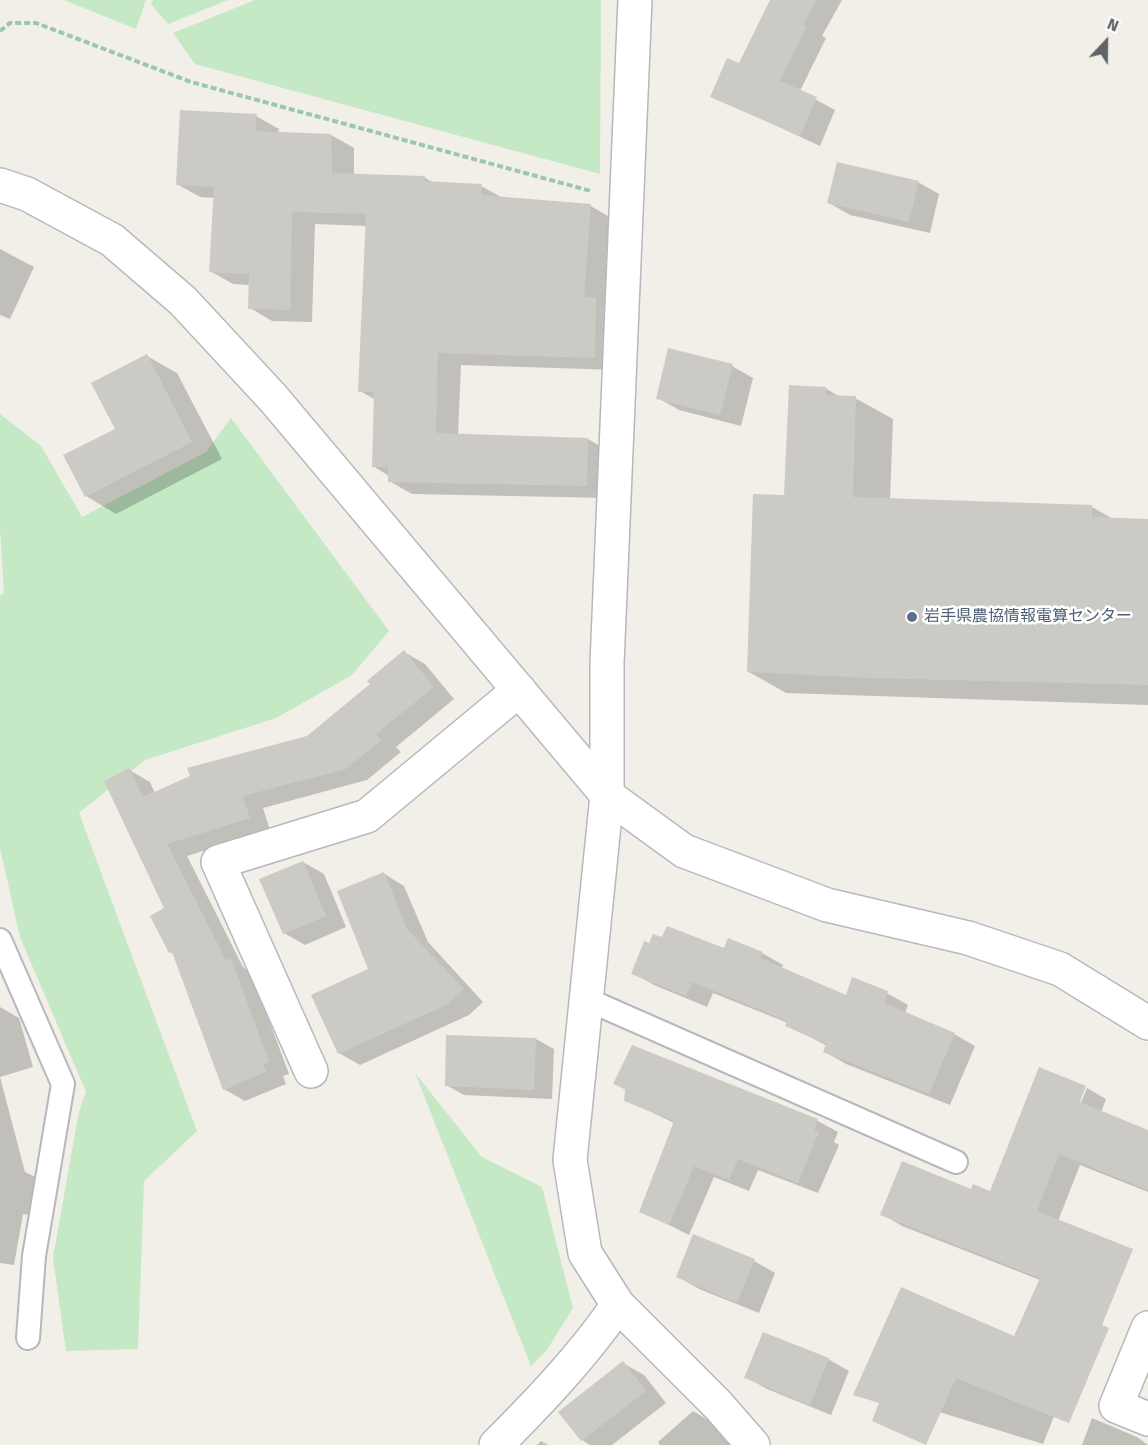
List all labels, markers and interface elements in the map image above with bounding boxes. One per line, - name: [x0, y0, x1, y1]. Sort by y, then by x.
- north arrow: [1076, 12, 1136, 72]
- text: N: [1104, 14, 1121, 36]
- place label: 岩手県農協情報電算センター: [924, 607, 1132, 627]
- marker: 岩手県農協情報電算センター: [905, 610, 919, 624]

